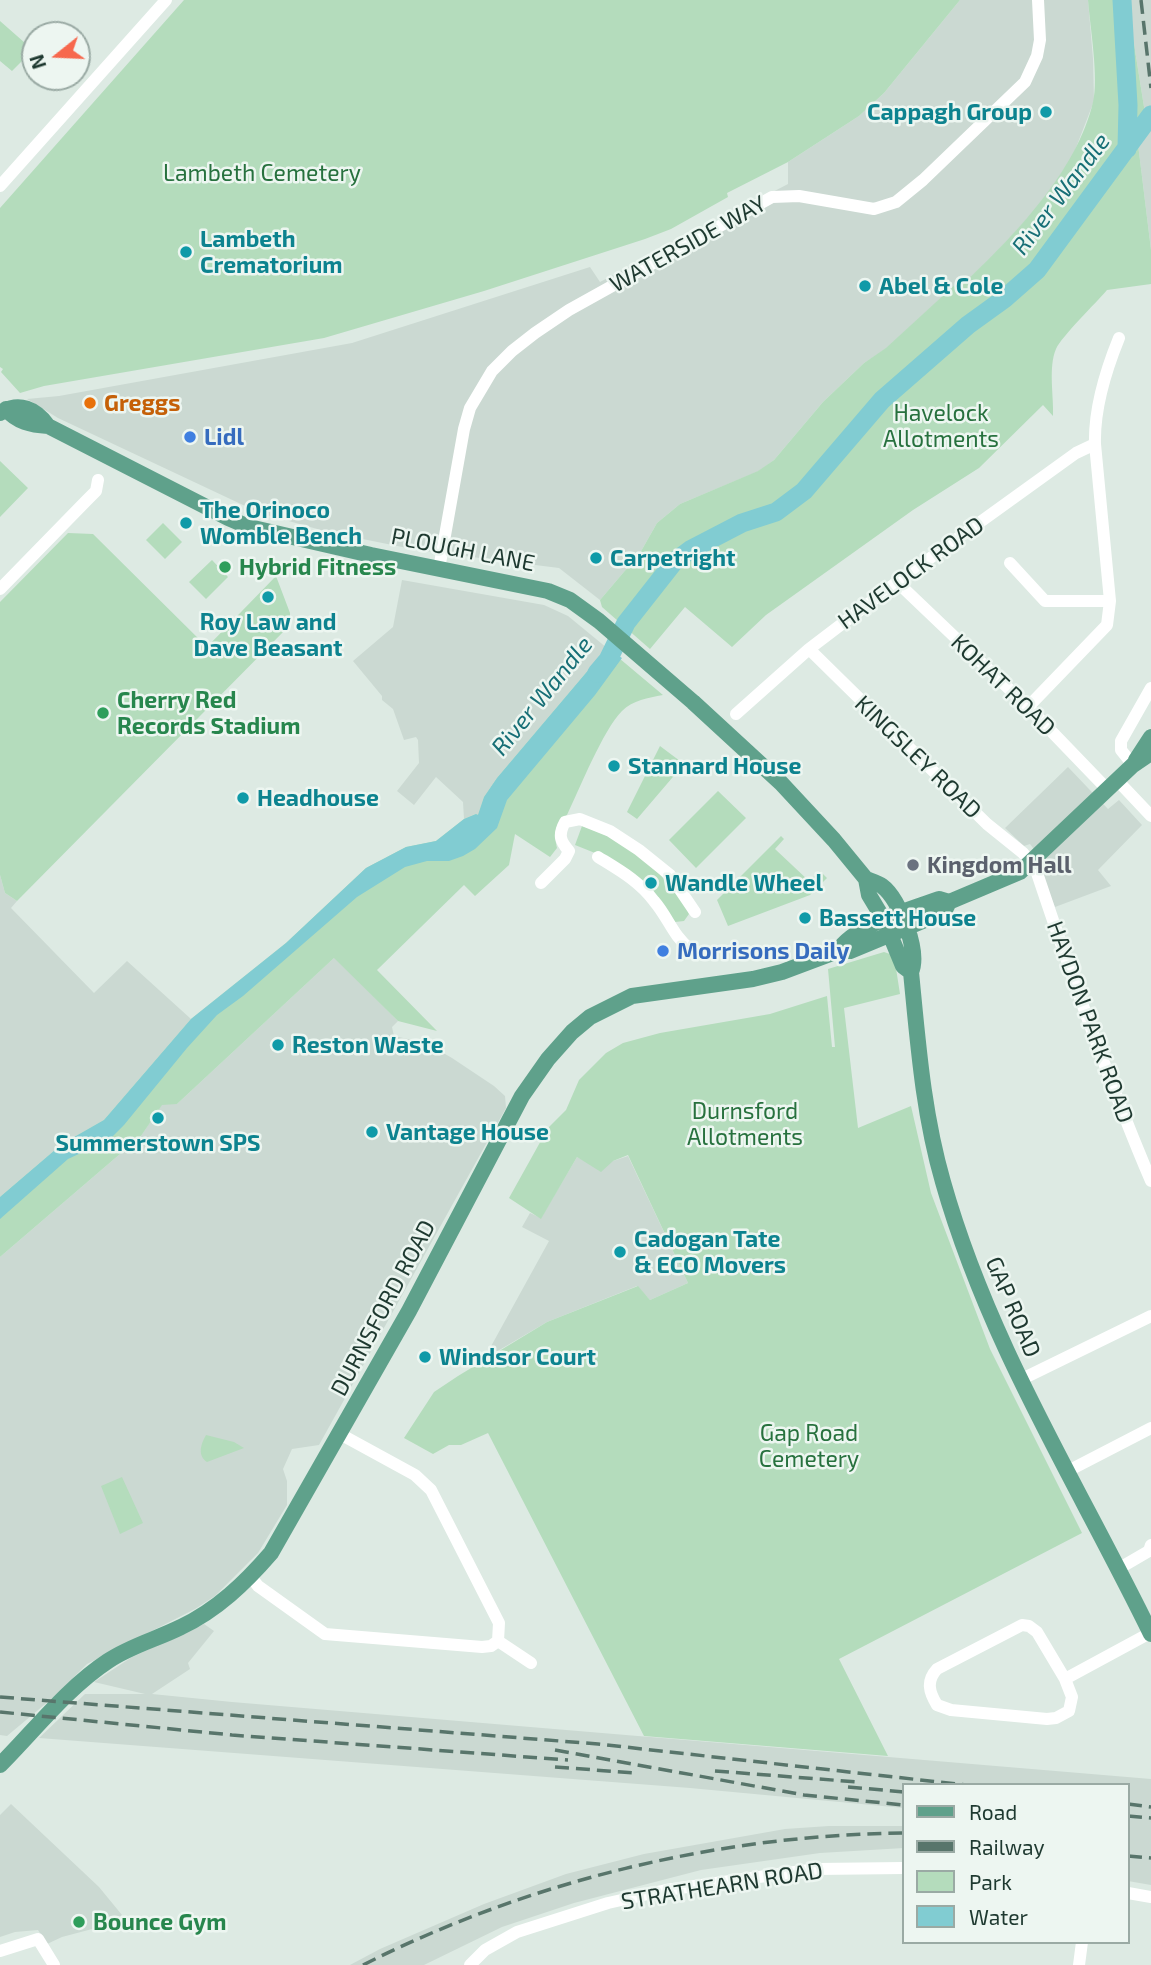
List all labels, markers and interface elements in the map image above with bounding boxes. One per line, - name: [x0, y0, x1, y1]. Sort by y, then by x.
- north arrow: [21, 21, 91, 91]
- text: N: [24, 52, 51, 72]
- place label: Cappagh Group: [867, 98, 1032, 126]
- marker: Cappagh Group: [1038, 104, 1054, 120]
- water label: River Wandle: [1006, 128, 1116, 260]
- park label: Lambeth Cemetery: [163, 159, 361, 187]
- street label: WATERSIDE WAY: [605, 190, 771, 298]
- place label: Lambeth Crematorium: [200, 225, 343, 279]
- marker: Lambeth Crematorium: [178, 244, 194, 260]
- place label: Abel & Cole: [879, 272, 1003, 300]
- marker: Abel & Cole: [857, 278, 873, 294]
- place label: Greggs: [104, 389, 180, 417]
- marker: Greggs: [82, 395, 98, 411]
- park label: Havelock Allotments: [883, 399, 999, 453]
- place label: Lidl: [204, 423, 244, 451]
- marker: Lidl: [182, 429, 198, 445]
- place label: The Orinoco Womble Bench: [200, 496, 362, 550]
- street label: HAVELOCK ROAD: [833, 511, 989, 635]
- marker: The Orinoco Womble Bench: [178, 515, 194, 531]
- street label: PLOUGH LANE: [389, 523, 537, 577]
- place label: Carpetright: [610, 544, 735, 572]
- marker: Carpetright: [588, 550, 604, 566]
- place label: Hybrid Fitness: [239, 553, 396, 581]
- marker: Hybrid Fitness: [217, 559, 233, 575]
- marker: Roy Law and Dave Beasant: [260, 589, 276, 605]
- place label: Roy Law and Dave Beasant: [194, 608, 342, 662]
- street label: KOHAT ROAD: [945, 628, 1061, 742]
- water label: River Wandle: [485, 631, 599, 761]
- place label: Cherry Red Records Stadium: [117, 686, 300, 740]
- street label: KINGSLEY ROAD: [849, 690, 987, 824]
- marker: Cherry Red Records Stadium: [95, 705, 111, 721]
- place label: Stannard House: [628, 752, 801, 780]
- marker: Stannard House: [606, 758, 622, 774]
- place label: Headhouse: [257, 784, 379, 812]
- marker: Headhouse: [235, 790, 251, 806]
- place label: Kingdom Hall: [927, 851, 1072, 879]
- marker: Kingdom Hall: [905, 857, 921, 873]
- place label: Wandle Wheel: [665, 869, 823, 897]
- marker: Wandle Wheel: [643, 875, 659, 891]
- place label: Bassett House: [819, 904, 976, 932]
- marker: Bassett House: [797, 910, 813, 926]
- street label: HAYDON PARK ROAD: [1041, 917, 1139, 1127]
- place label: Morrisons Daily: [677, 937, 850, 965]
- marker: Morrisons Daily: [655, 943, 671, 959]
- place label: Reston Waste: [292, 1031, 444, 1059]
- marker: Reston Waste: [270, 1037, 286, 1053]
- park label: Durnsford Allotments: [687, 1097, 803, 1151]
- marker: Summerstown SPS: [150, 1110, 166, 1126]
- place label: Vantage House: [386, 1118, 549, 1146]
- marker: Vantage House: [364, 1124, 380, 1140]
- place label: Summerstown SPS: [55, 1129, 261, 1157]
- street label: DURNSFORD ROAD: [325, 1215, 441, 1401]
- place label: Cadogan Tate & ECO Movers: [634, 1225, 786, 1279]
- marker: Cadogan Tate & ECO Movers: [612, 1244, 628, 1260]
- street label: GAP ROAD: [979, 1253, 1047, 1361]
- place label: Windsor Court: [439, 1343, 596, 1371]
- marker: Windsor Court: [417, 1349, 433, 1365]
- park label: Gap Road Cemetery: [759, 1419, 859, 1473]
- legend: [902, 1783, 1130, 1944]
- text: Road: [969, 1799, 1017, 1824]
- text: Railway: [969, 1834, 1045, 1859]
- street label: STRATHEARN ROAD: [619, 1856, 825, 1916]
- text: Park: [969, 1869, 1012, 1894]
- text: Water: [969, 1904, 1028, 1929]
- place label: Bounce Gym: [93, 1908, 226, 1936]
- marker: Bounce Gym: [71, 1914, 87, 1930]

